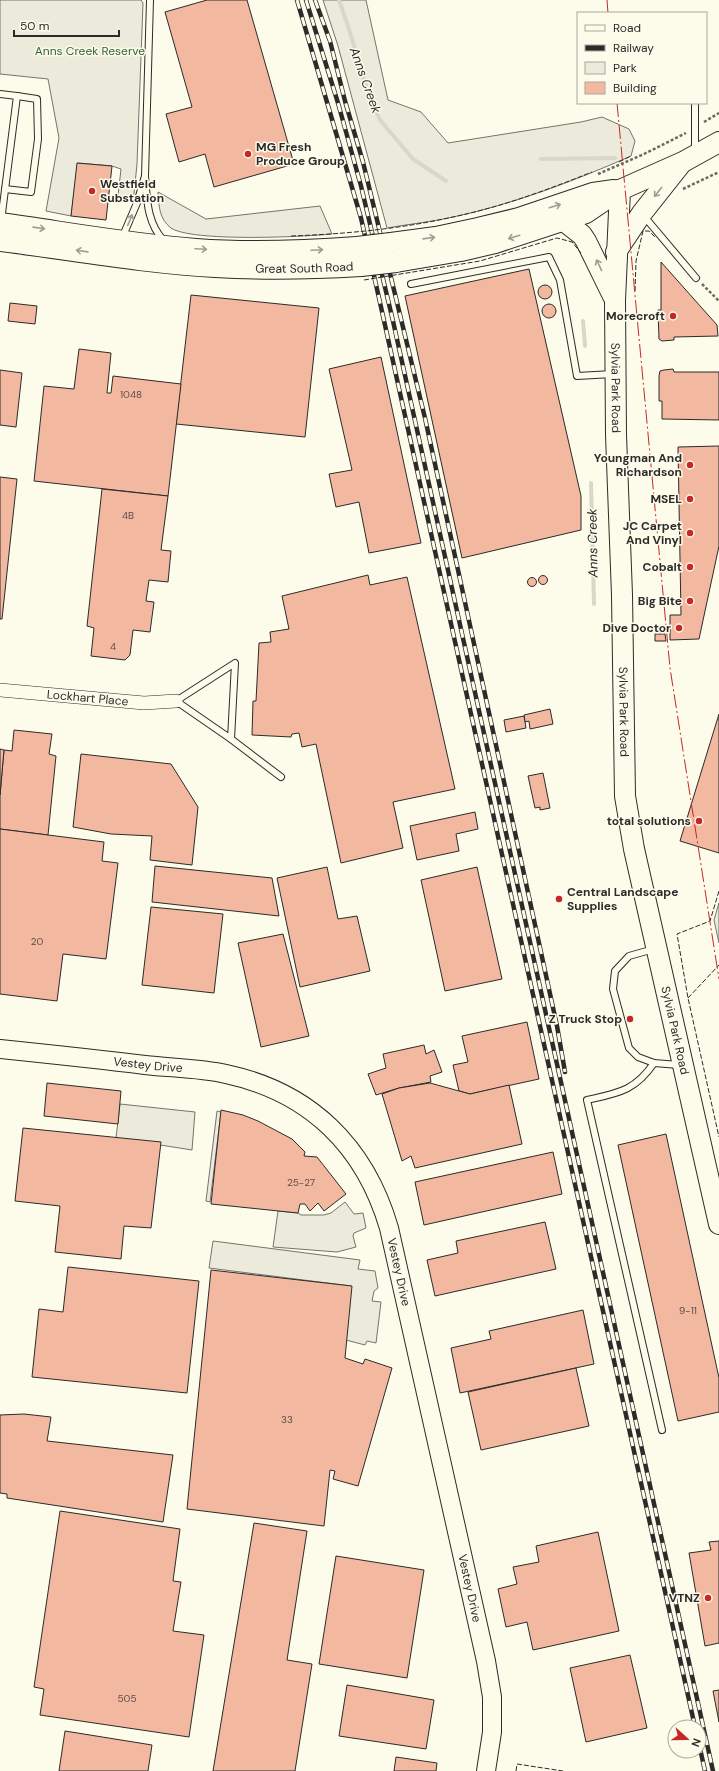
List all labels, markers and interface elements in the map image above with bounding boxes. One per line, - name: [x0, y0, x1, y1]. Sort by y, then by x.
- scale bar: [14, 12, 119, 38]
- legend: [577, 12, 707, 104]
- text: 50 m: [20, 18, 49, 34]
- text: Road: [613, 20, 641, 36]
- text: Railway: [613, 40, 654, 56]
- park label: Anns Creek Reserve: [35, 43, 145, 59]
- water label: Anns Creek: [345, 44, 385, 116]
- text: Park: [613, 60, 637, 76]
- text: Building: [613, 80, 657, 96]
- place label: MG Fresh Produce Group: [256, 139, 345, 169]
- marker: MG Fresh Produce Group: [243, 149, 253, 159]
- place label: Westfield Substation: [100, 176, 164, 206]
- marker: Westfield Substation: [87, 186, 97, 196]
- one-way arrow: [654, 187, 663, 198]
- one-way arrow: [548, 202, 561, 209]
- one-way arrow: [127, 214, 134, 226]
- one-way arrow: [32, 224, 45, 232]
- one-way arrow: [422, 234, 435, 242]
- one-way arrow: [507, 234, 520, 241]
- one-way arrow: [194, 245, 207, 252]
- one-way arrow: [310, 246, 323, 253]
- one-way arrow: [76, 247, 89, 255]
- street label: Great South Road: [255, 258, 354, 277]
- one-way arrow: [595, 259, 602, 271]
- place label: Morecroft: [606, 308, 665, 324]
- marker: Morecroft: [668, 311, 678, 321]
- street label: Sylvia Park Road: [607, 343, 624, 433]
- house number: 1048: [120, 388, 142, 401]
- place label: Youngman And Richardson: [594, 450, 682, 480]
- marker: Youngman And Richardson: [685, 460, 695, 470]
- place label: MSEL: [650, 491, 682, 507]
- marker: MSEL: [685, 494, 695, 504]
- water label: Anns Creek: [583, 508, 602, 579]
- house number: 4B: [122, 509, 134, 522]
- place label: JC Carpet And Vinyl: [623, 518, 682, 548]
- marker: JC Carpet And Vinyl: [685, 528, 695, 538]
- place label: Cobalt: [643, 559, 682, 575]
- marker: Cobalt: [685, 562, 695, 572]
- place label: Big Bite: [638, 593, 682, 609]
- marker: Big Bite: [685, 596, 695, 606]
- place label: Dive Doctor: [602, 620, 671, 636]
- marker: Dive Doctor: [674, 623, 684, 633]
- house number: 4: [110, 640, 116, 653]
- street label: Sylvia Park Road: [615, 667, 632, 757]
- street label: Lockhart Place: [46, 686, 129, 710]
- place label: total solutions: [607, 813, 691, 829]
- marker: total solutions: [694, 816, 704, 826]
- place label: Central Landscape Supplies: [567, 884, 678, 914]
- marker: Central Landscape Supplies: [554, 894, 564, 904]
- house number: 20: [31, 935, 43, 948]
- street label: Sylvia Park Road: [657, 985, 693, 1076]
- place label: Z Truck Stop: [549, 1011, 622, 1027]
- marker: Z Truck Stop: [625, 1014, 635, 1024]
- street label: Vestey Drive: [113, 1053, 183, 1076]
- house number: 25-27: [287, 1176, 315, 1189]
- street label: Vestey Drive: [383, 1236, 414, 1308]
- house number: 9-11: [679, 1304, 697, 1317]
- house number: 33: [281, 1413, 293, 1426]
- street label: Vestey Drive: [454, 1553, 485, 1624]
- place label: VTNZ: [669, 1590, 700, 1606]
- marker: VTNZ: [703, 1593, 713, 1603]
- house number: 505: [117, 1692, 137, 1705]
- north arrow: [667, 1719, 707, 1759]
- text: N: [688, 1736, 704, 1749]

